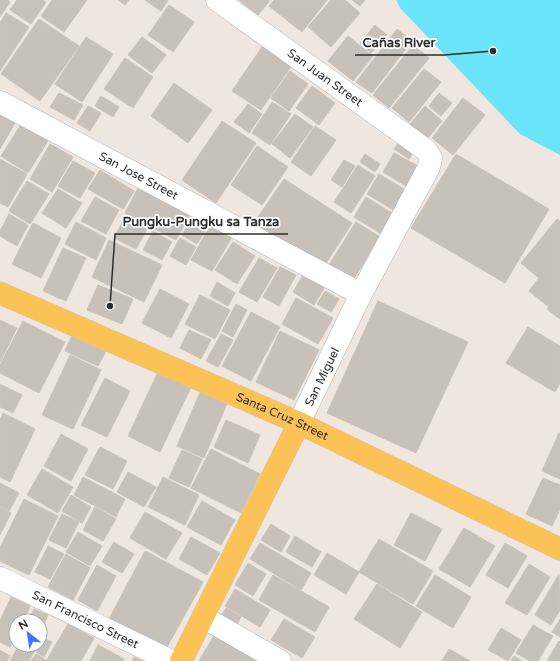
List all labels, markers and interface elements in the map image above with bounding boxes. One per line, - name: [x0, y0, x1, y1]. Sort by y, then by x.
- callout: Cañas River: [355, 30, 444, 55]
- text: Cañas River: [363, 35, 436, 51]
- street label: San Juan Street: [285, 46, 366, 109]
- street label: San Jose Street: [97, 149, 181, 203]
- callout: Pungku-Pungku sa Tanza: [115, 209, 288, 234]
- text: Pungku-Pungku sa Tanza: [123, 214, 279, 230]
- street label: San Miguel: [302, 345, 342, 409]
- street label: Santa Cruz Street: [234, 390, 331, 443]
- street label: San Francisco Street: [30, 588, 141, 651]
- north arrow: [8, 613, 48, 653]
- text: N: [16, 617, 30, 633]

